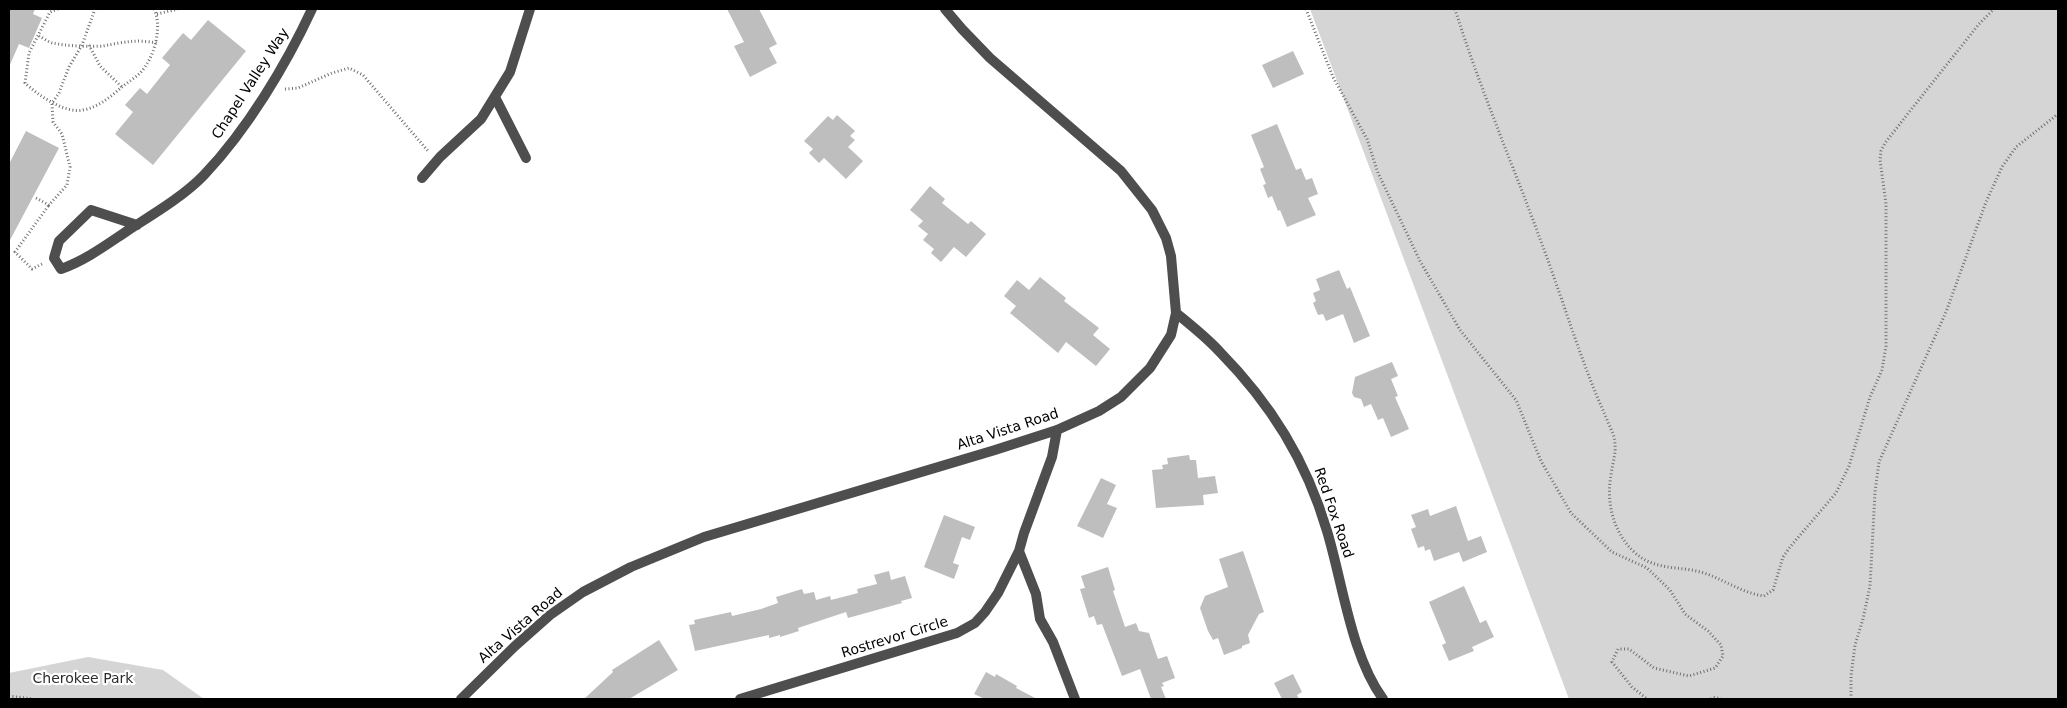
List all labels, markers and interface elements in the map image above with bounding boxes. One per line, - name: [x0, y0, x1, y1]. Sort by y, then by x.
- street label: Chapel Valley Way: [209, 25, 293, 143]
- street label: Alta Vista Road: [955, 406, 1061, 454]
- street label: Red Fox Road: [1310, 466, 1356, 560]
- street label: Alta Vista Road: [475, 585, 567, 667]
- street label: Rostrevor Circle: [840, 614, 950, 662]
- park label: Cherokee Park: [33, 671, 133, 687]

